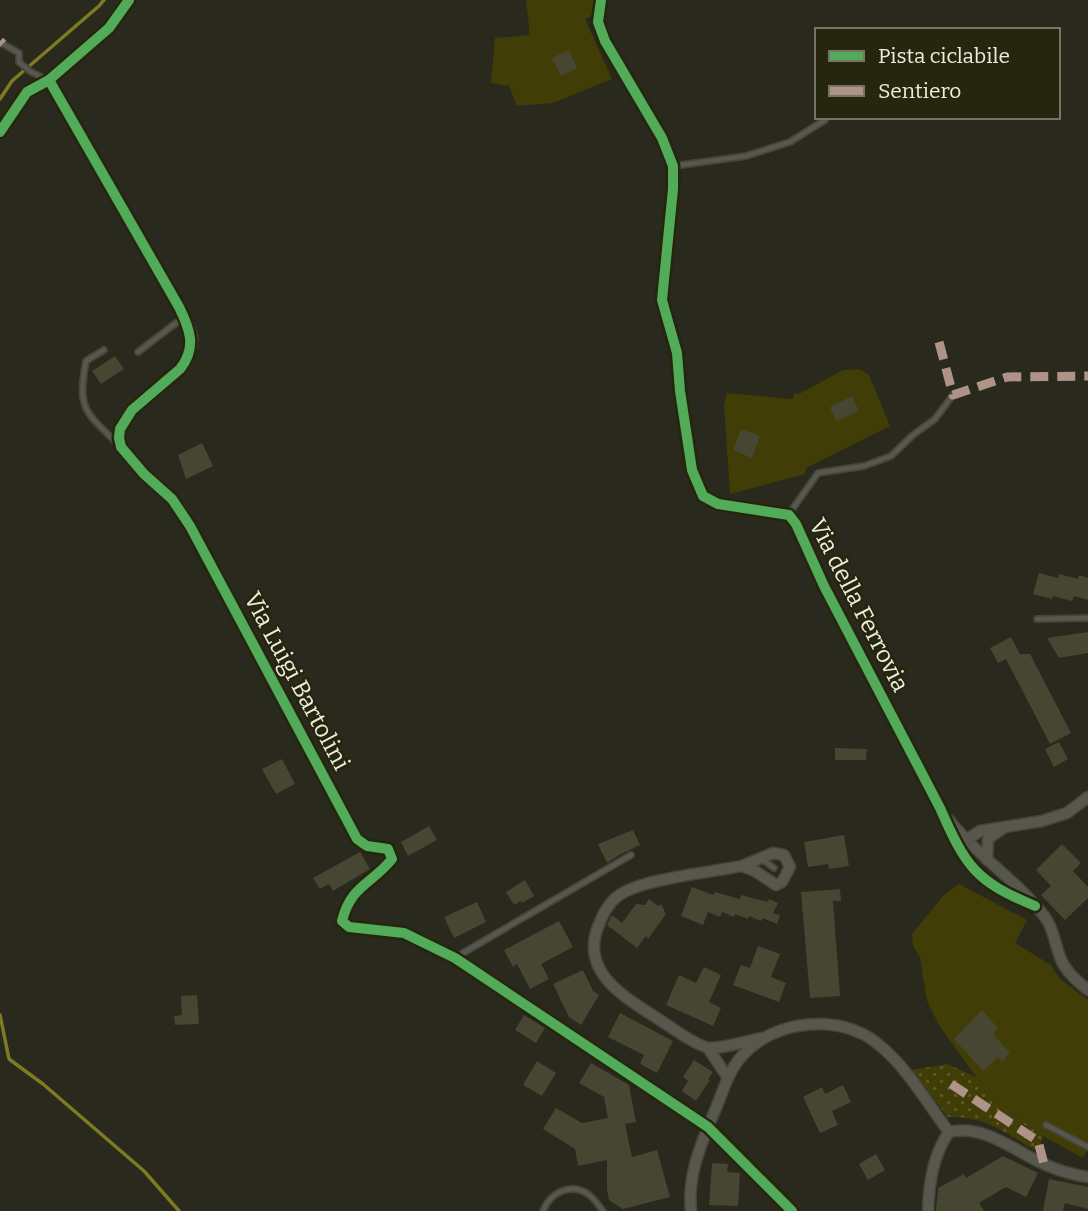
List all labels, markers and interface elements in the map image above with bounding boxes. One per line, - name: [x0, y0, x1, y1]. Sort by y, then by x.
- legend: [815, 28, 1060, 119]
- text: Pista ciclabile: [878, 43, 1010, 69]
- text: Sentiero: [878, 78, 961, 104]
- street label: Via della Ferrovia: [803, 514, 915, 696]
- street label: Via Luigi Bartolini: [238, 587, 356, 775]

